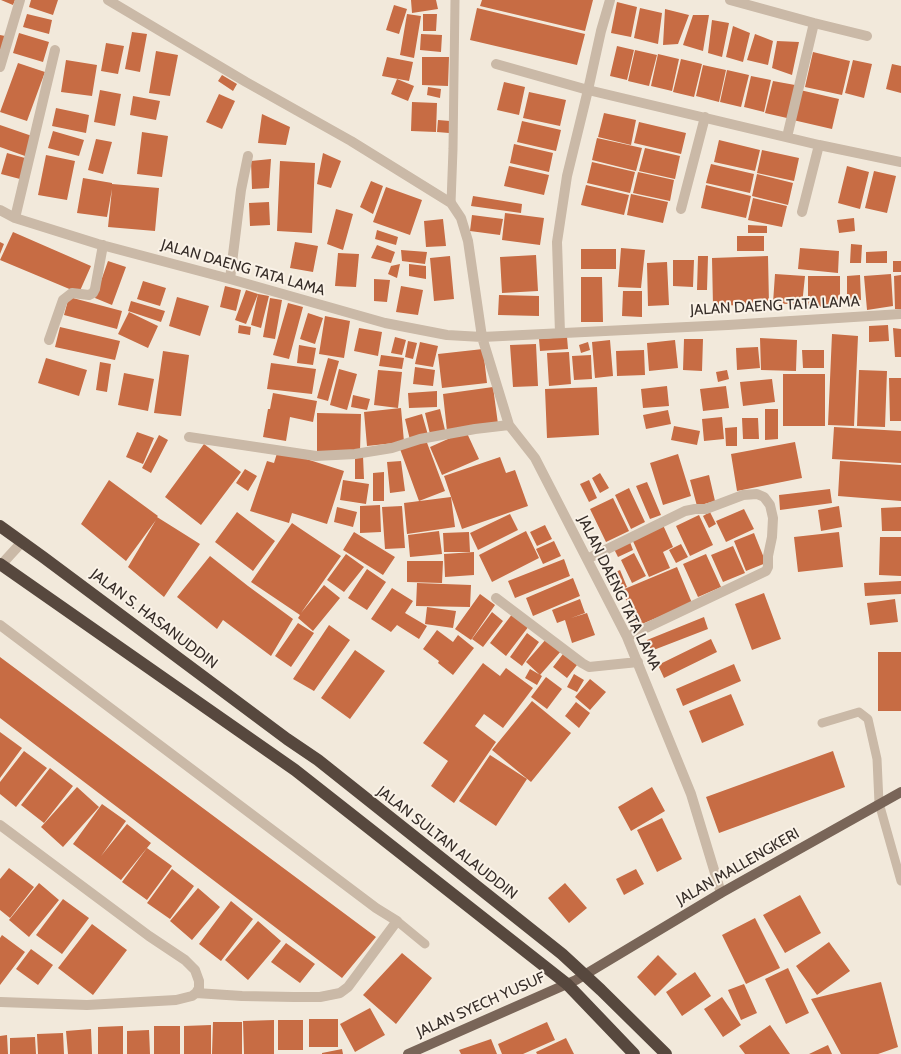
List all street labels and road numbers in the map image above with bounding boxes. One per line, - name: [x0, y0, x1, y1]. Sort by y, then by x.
- street label: JALAN DAENG TATA LAMA: [159, 236, 327, 300]
- street label: JALAN DAENG TATA LAMA: [690, 293, 860, 319]
- street label: JALAN DAENG TATA LAMA: [574, 513, 664, 673]
- street label: JALAN S. HASANUDDIN: [87, 565, 221, 673]
- street label: JALAN SULTAN ALAUDDIN: [373, 783, 521, 903]
- street label: JALAN MALLENGKERI: [673, 824, 803, 910]
- street label: JALAN SYECH YUSUF: [414, 968, 548, 1042]

